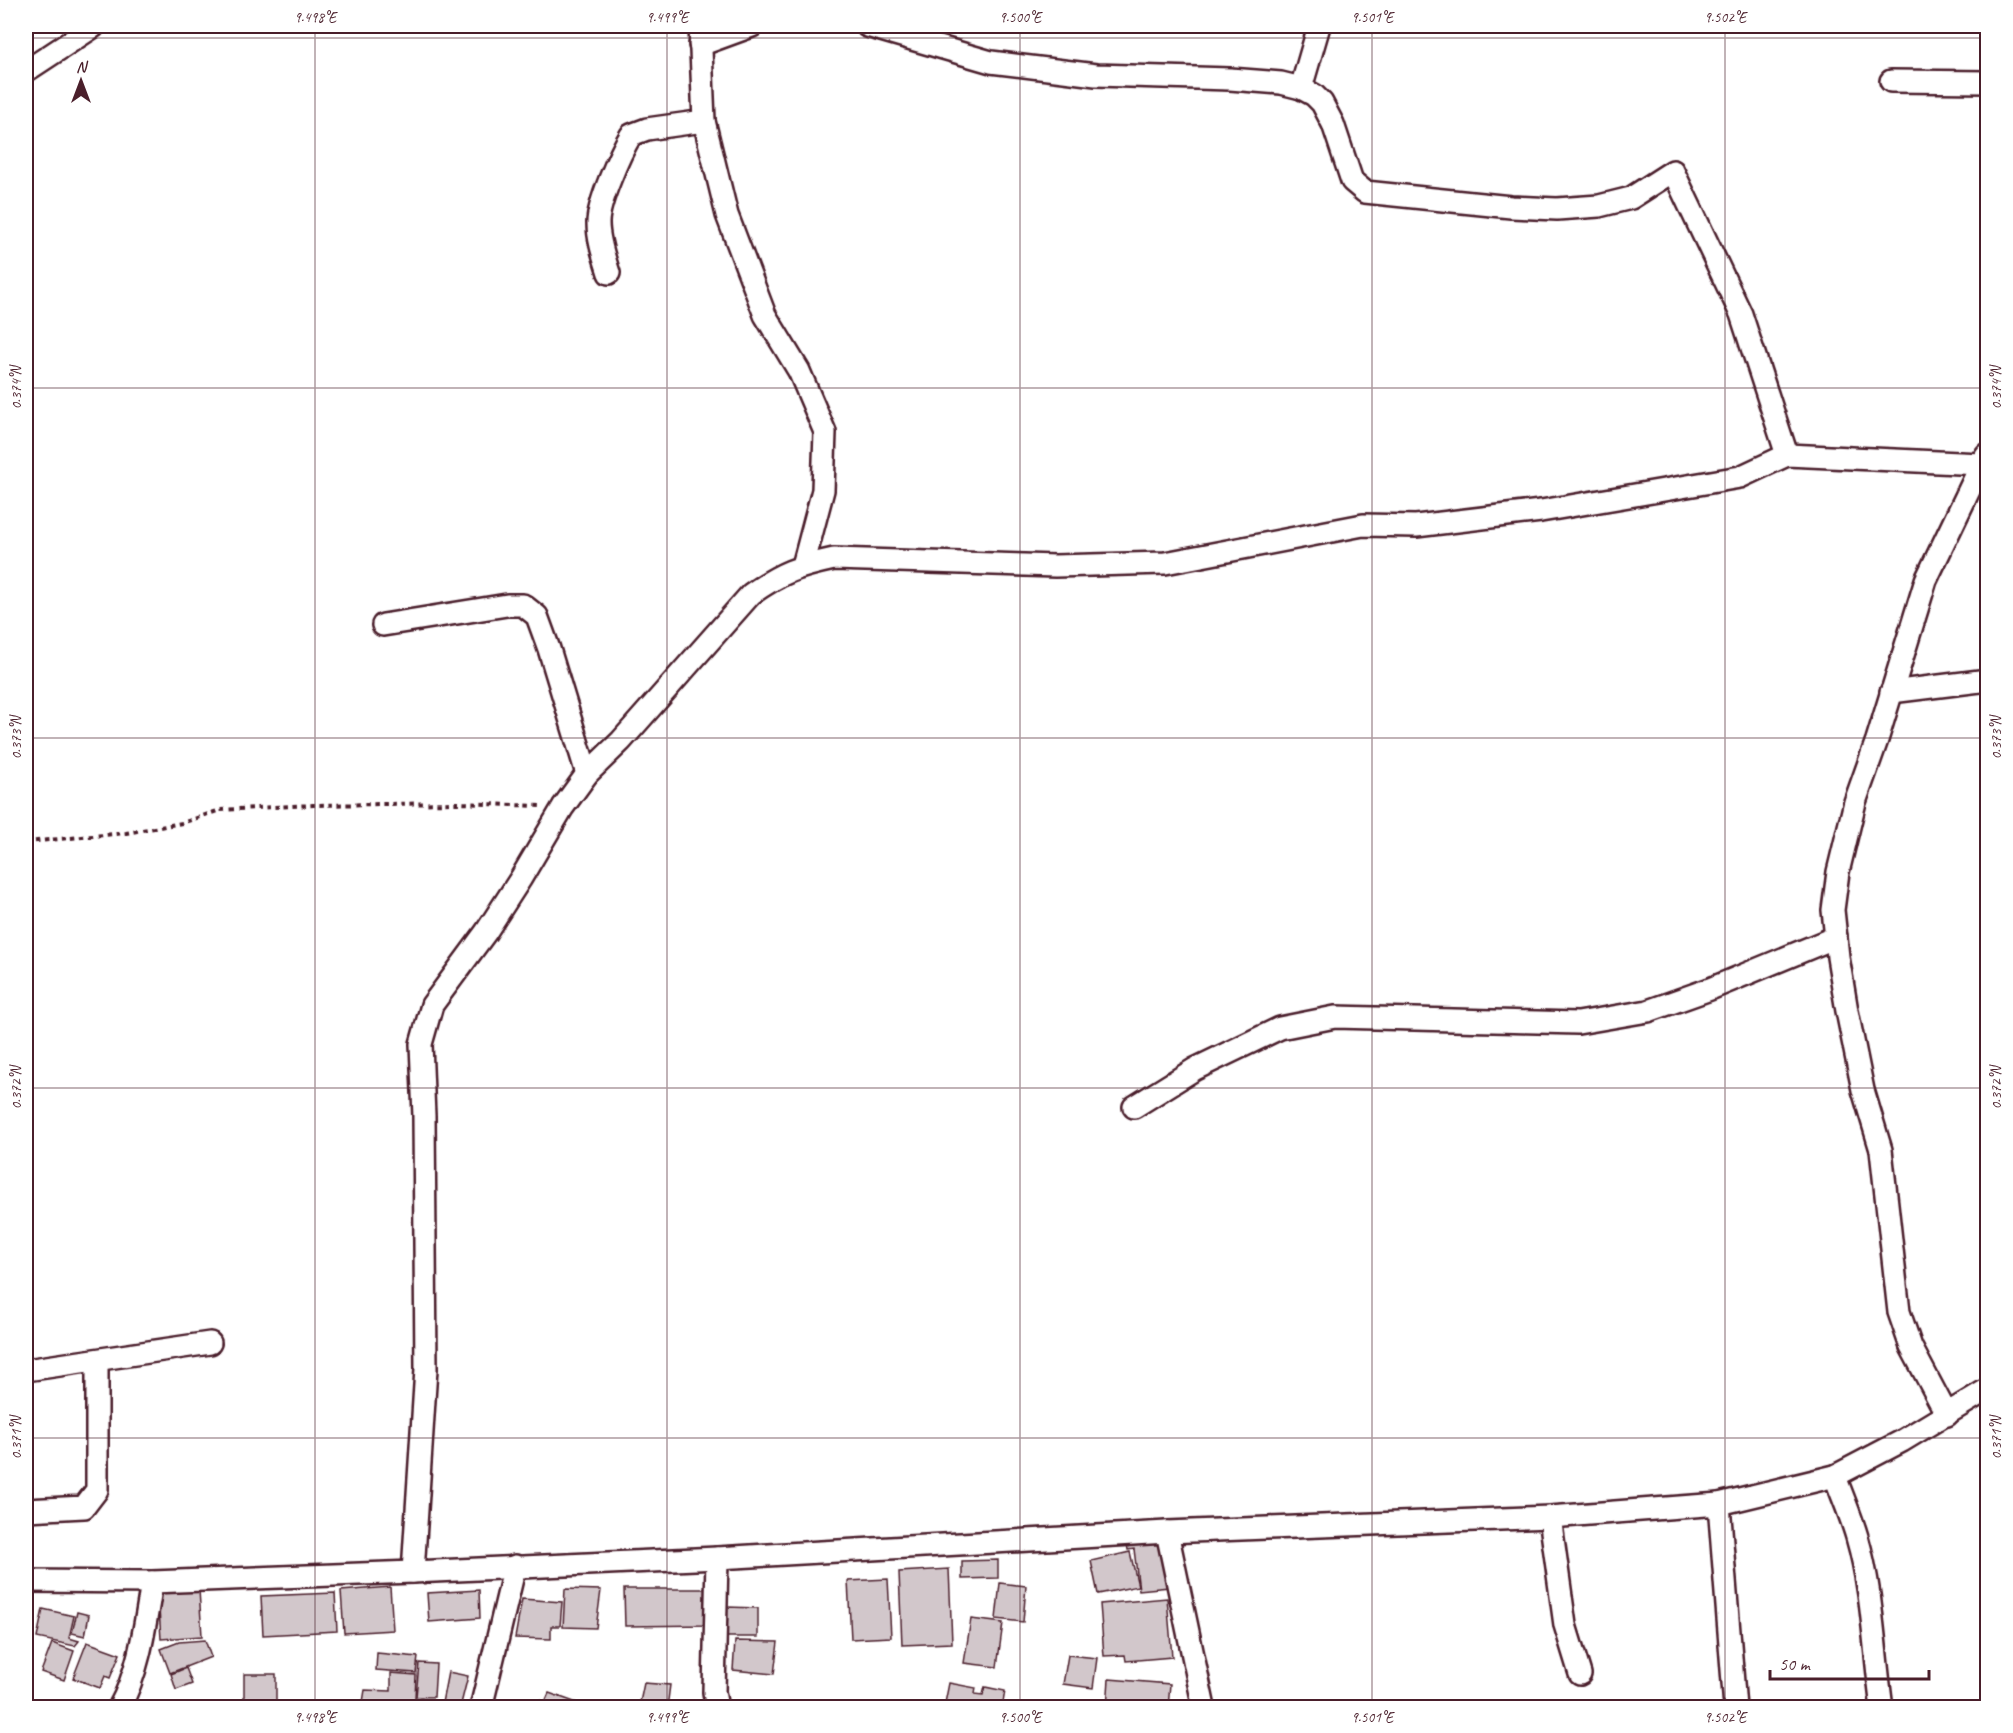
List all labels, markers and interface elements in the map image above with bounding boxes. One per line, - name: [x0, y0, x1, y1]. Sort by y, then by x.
- text: 9.498°E: [294, 8, 338, 27]
- text: 9.499°E: [646, 8, 690, 27]
- text: 9.500°E: [999, 8, 1043, 27]
- text: 9.501°E: [1351, 8, 1395, 27]
- text: 9.502°E: [1704, 8, 1748, 27]
- north arrow: [51, 51, 111, 111]
- text: N: [76, 57, 89, 77]
- text: 0.374°N: [7, 363, 26, 410]
- text: 0.374°N: [1987, 363, 2006, 410]
- text: 0.373°N: [7, 713, 26, 760]
- text: 0.373°N: [1987, 713, 2006, 760]
- text: 0.372°N: [7, 1063, 26, 1110]
- text: 0.372°N: [1987, 1063, 2006, 1110]
- text: 0.371°N: [7, 1413, 26, 1460]
- text: 0.371°N: [1987, 1413, 2006, 1460]
- scale bar: [1770, 1643, 1929, 1681]
- text: 50 m: [1779, 1653, 1812, 1675]
- text: 9.498°E: [294, 1708, 338, 1727]
- text: 9.499°E: [646, 1708, 690, 1727]
- text: 9.500°E: [999, 1708, 1043, 1727]
- text: 9.501°E: [1351, 1708, 1395, 1727]
- text: 9.502°E: [1704, 1708, 1748, 1727]

